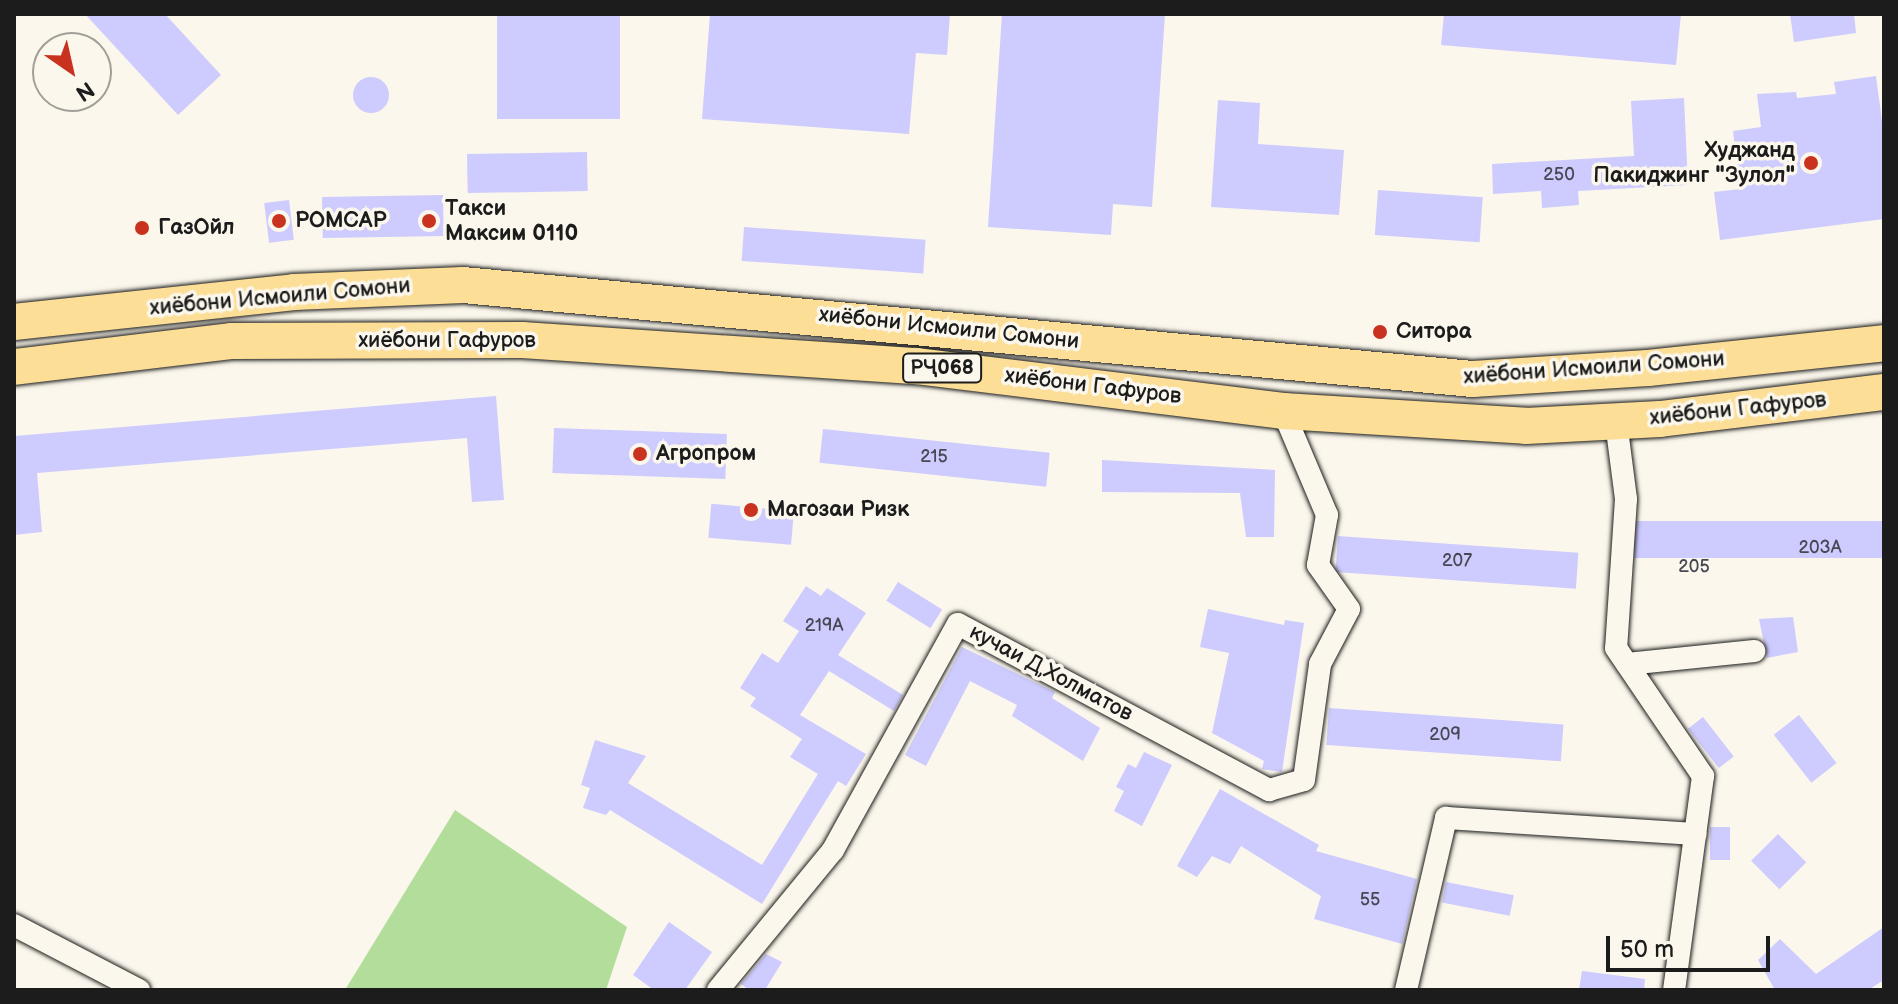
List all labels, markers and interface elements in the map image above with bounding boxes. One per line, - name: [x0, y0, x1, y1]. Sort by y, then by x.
- north arrow: [32, 32, 112, 112]
- text: N: [70, 75, 99, 106]
- place label: Худжанд Пакиджинг "Зулол": [1593, 137, 1795, 188]
- marker: Худжанд Пакиджинг "Зулол": [1802, 154, 1820, 172]
- house number: 250: [1543, 164, 1575, 186]
- place label: Такси Максим 0110: [445, 195, 578, 246]
- place label: РОМСАР: [295, 208, 386, 234]
- marker: РОМСАР: [270, 212, 288, 230]
- marker: Такси Максим 0110: [420, 212, 438, 230]
- place label: ГазОйл: [158, 215, 235, 241]
- marker: ГазОйл: [133, 219, 151, 237]
- street label: хиёбони Исмоили Сомони: [149, 272, 411, 322]
- street label: хиёбони Исмоили Сомони: [818, 301, 1080, 355]
- place label: Ситора: [1396, 319, 1472, 345]
- marker: Ситора: [1371, 323, 1389, 341]
- street label: хиёбони Гафуров: [358, 328, 536, 354]
- street label: хиёбони Исмоили Сомони: [1463, 346, 1725, 390]
- road number: РҶ068: [902, 352, 982, 384]
- street label: хиёбони Гафуров: [1003, 362, 1183, 410]
- street label: хиёбони Гафуров: [1648, 387, 1828, 431]
- place label: Агропром: [656, 441, 756, 467]
- marker: Агропром: [631, 445, 649, 463]
- house number: 215: [920, 446, 948, 468]
- place label: Магозаи Ризк: [767, 497, 909, 523]
- marker: Магозаи Ризк: [742, 501, 760, 519]
- house number: 203А: [1798, 537, 1842, 559]
- house number: 207: [1442, 550, 1472, 572]
- house number: 205: [1678, 556, 1710, 578]
- house number: 219А: [805, 615, 843, 637]
- street label: кучаи Д,Холматов: [965, 619, 1137, 727]
- house number: 209: [1429, 724, 1461, 746]
- house number: 55: [1360, 889, 1380, 911]
- scale bar: [1610, 920, 1774, 970]
- text: 50 m: [1620, 935, 1674, 964]

